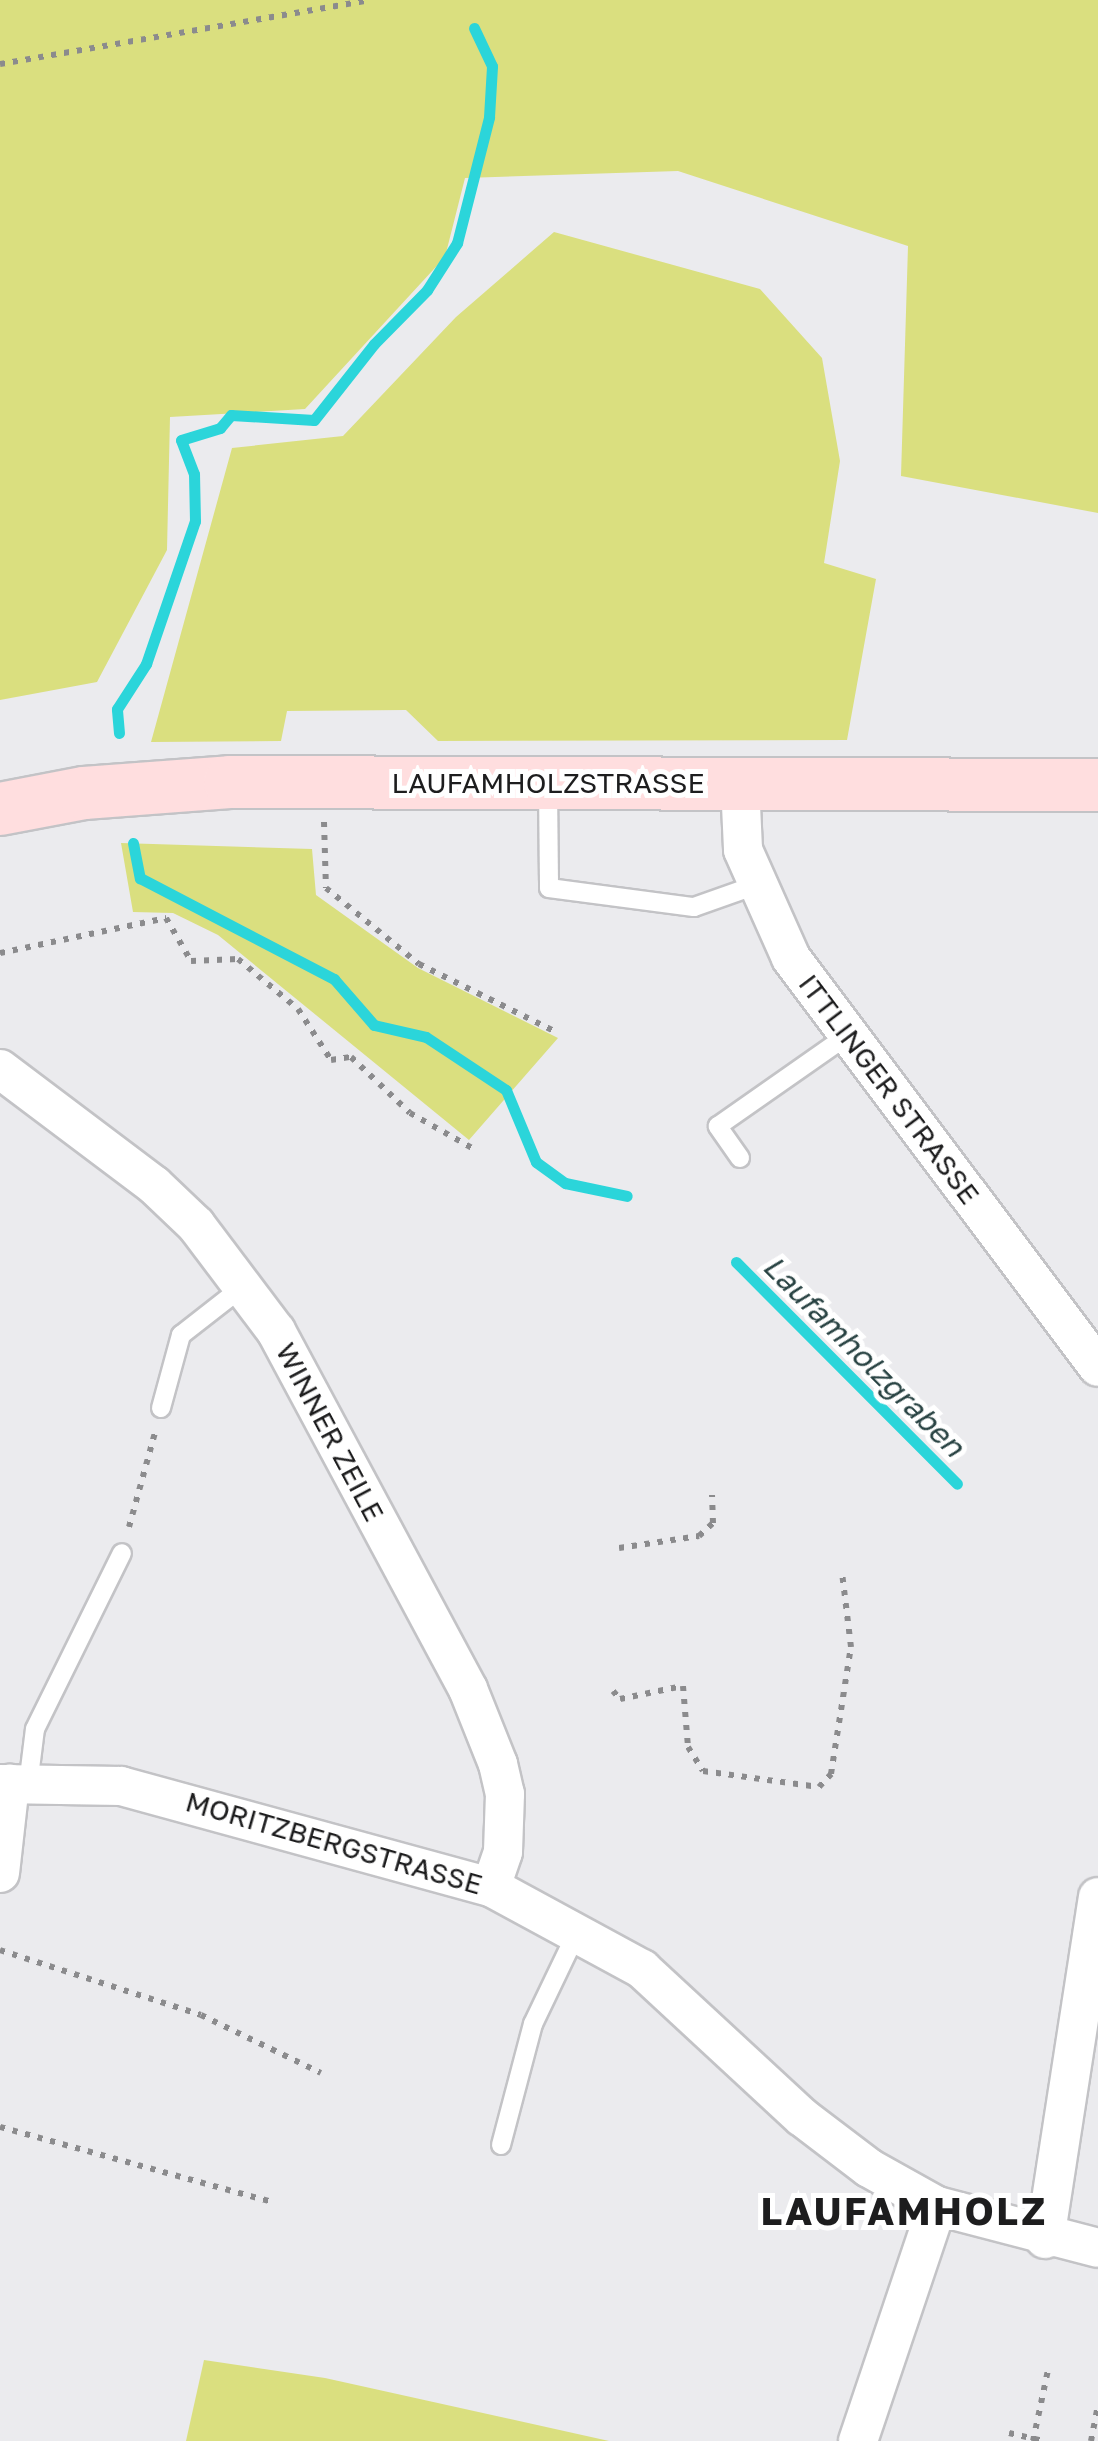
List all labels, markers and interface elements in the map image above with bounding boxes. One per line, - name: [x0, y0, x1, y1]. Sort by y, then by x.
- street label: LAUFAMHOLZSTRASSE: [391, 766, 705, 800]
- street label: ITTLINGER STRASSE: [792, 967, 986, 1211]
- water label: Laufamholzgraben: [756, 1248, 972, 1464]
- street label: WINNER ZEILE: [269, 1337, 391, 1527]
- street label: MORITZBERGSTRASSE: [182, 1785, 486, 1901]
- district label: LAUFAMHOLZ: [760, 2188, 1048, 2234]

